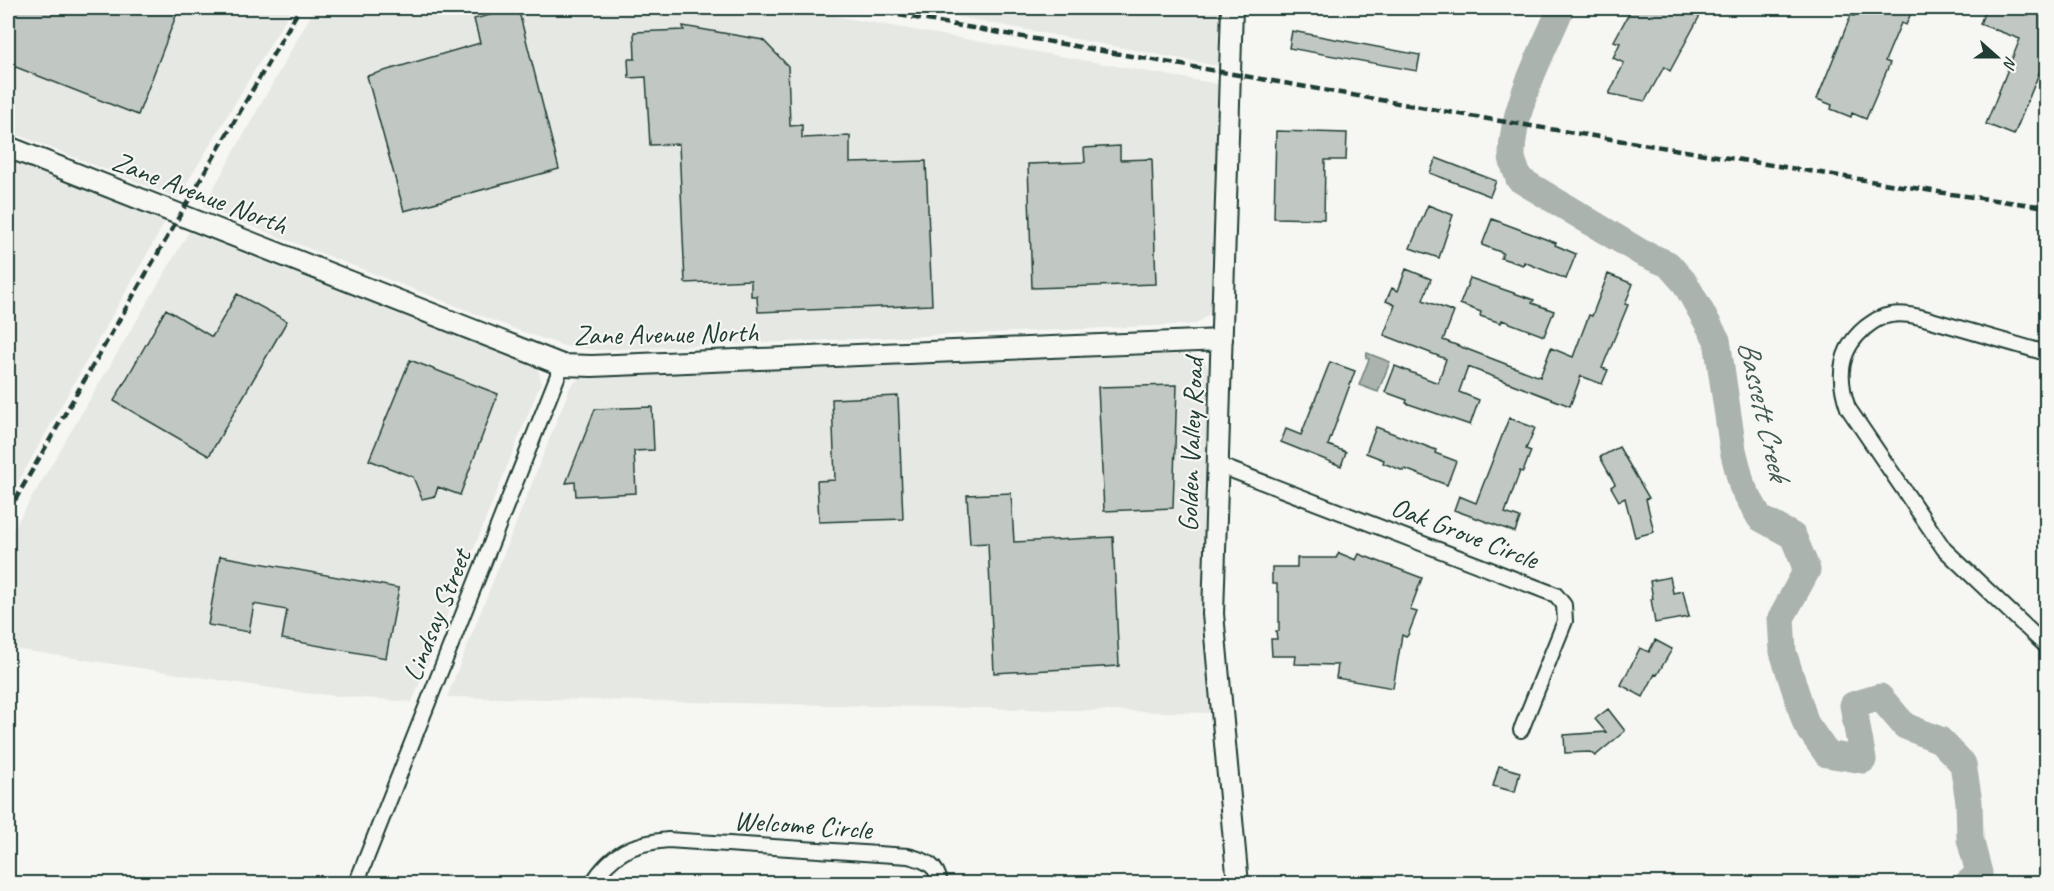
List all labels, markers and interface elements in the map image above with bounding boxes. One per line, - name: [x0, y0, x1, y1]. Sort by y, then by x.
- north arrow: [1967, 27, 2027, 87]
- text: N: [1998, 54, 2021, 73]
- street label: Zane Avenue North: [107, 143, 293, 242]
- street label: Zane Avenue North: [573, 314, 759, 353]
- water label: Bassett Creek: [1730, 337, 1800, 489]
- street label: Golden Valley Road: [1170, 353, 1211, 533]
- street label: Oak Grove Circle: [1387, 488, 1545, 577]
- street label: Lindsay Street: [394, 542, 480, 686]
- street label: Welcome Circle: [733, 802, 875, 847]

